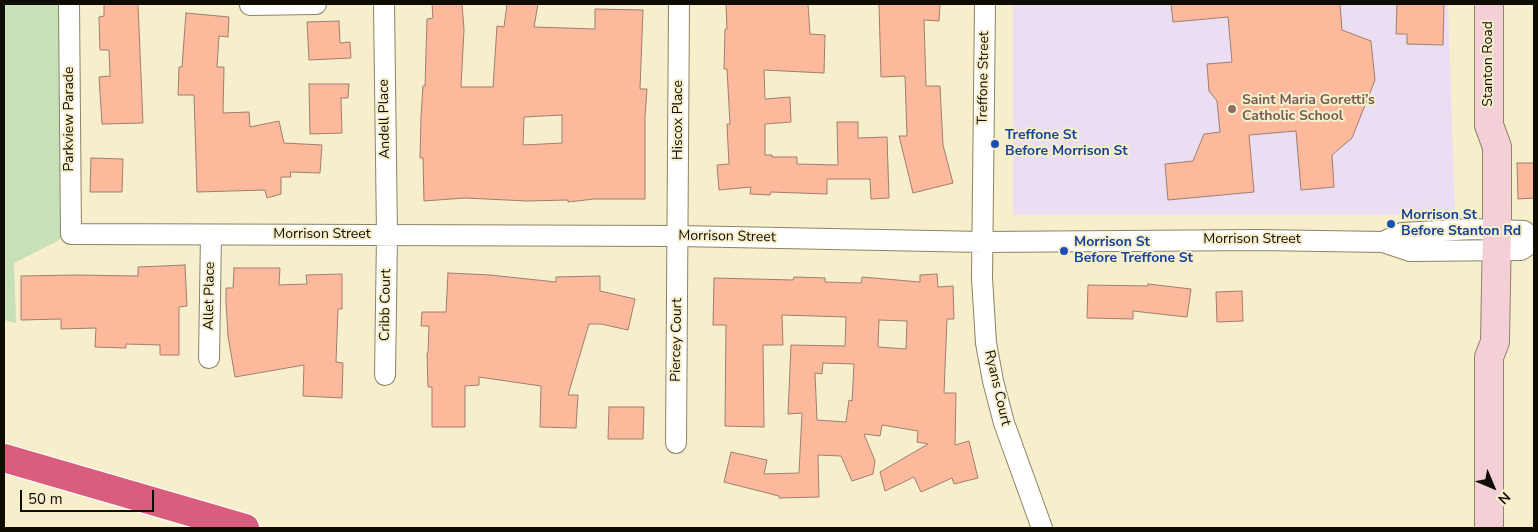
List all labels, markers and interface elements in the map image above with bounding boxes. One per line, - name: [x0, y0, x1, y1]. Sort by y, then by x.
- street label: Stanton Road: [1481, 21, 1497, 107]
- street label: Treffone Street: [975, 31, 993, 125]
- street label: Parkview Parade: [62, 67, 78, 171]
- street label: Andell Place: [376, 79, 394, 159]
- street label: Hiscox Place: [671, 80, 687, 160]
- place label: Saint Maria Goretti’s Catholic School: [1242, 93, 1375, 125]
- marker: Saint Maria Goretti’s Catholic School: [1226, 103, 1238, 115]
- place label: Treffone St Before Morrison St: [1005, 128, 1128, 160]
- marker: Treffone St Before Morrison St: [989, 138, 1001, 150]
- place label: Morrison St Before Stanton Rd: [1401, 208, 1521, 240]
- marker: Morrison St Before Stanton Rd: [1385, 218, 1397, 230]
- street label: Morrison Street: [273, 227, 371, 243]
- street label: Morrison Street: [678, 228, 776, 246]
- street label: Morrison Street: [1203, 232, 1301, 248]
- place label: Morrison St Before Treffone St: [1074, 235, 1193, 268]
- marker: Morrison St Before Treffone St: [1058, 245, 1070, 257]
- street label: Allet Place: [201, 262, 219, 330]
- street label: Cribb Court: [377, 269, 395, 341]
- street label: Piercey Court: [668, 298, 686, 382]
- street label: Ryans Court: [980, 349, 1014, 427]
- north arrow: [1468, 462, 1518, 512]
- scale bar: [22, 480, 156, 512]
- text: N: [1494, 488, 1514, 508]
- text: 50 m: [28, 489, 63, 509]

